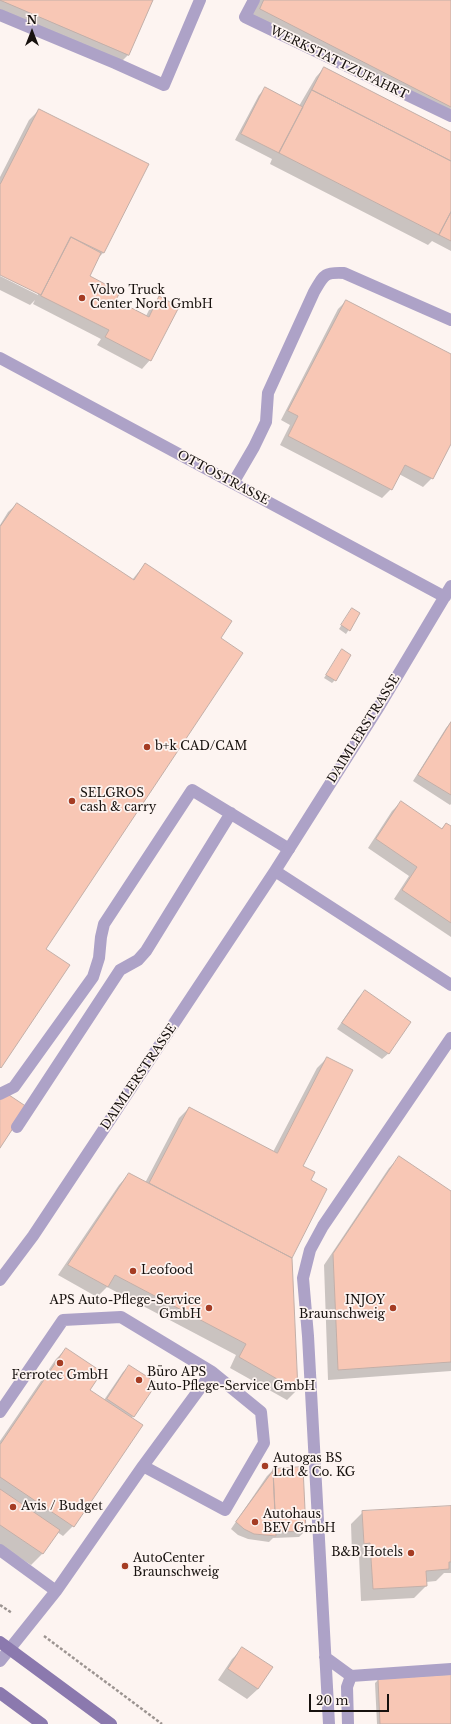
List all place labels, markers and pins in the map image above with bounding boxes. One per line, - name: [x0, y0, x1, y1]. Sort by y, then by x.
- place label: Volvo Truck Center Nord GmbH: [90, 284, 213, 312]
- marker: Volvo Truck Center Nord GmbH: [77, 293, 87, 303]
- place label: b+k CAD/CAM: [155, 740, 247, 754]
- marker: b+k CAD/CAM: [142, 742, 152, 752]
- place label: SELGROS cash & carry: [80, 787, 156, 815]
- marker: SELGROS cash & carry: [67, 796, 77, 806]
- place label: Leofood: [141, 1264, 193, 1278]
- marker: Leofood: [128, 1266, 138, 1276]
- place label: APS Auto-Pflege-Service GmbH: [49, 1294, 201, 1322]
- place label: INJOY Braunschweig: [299, 1294, 385, 1322]
- marker: APS Auto-Pflege-Service GmbH: [204, 1303, 214, 1313]
- marker: INJOY Braunschweig: [388, 1303, 398, 1313]
- marker: Ferrotec GmbH: [55, 1358, 65, 1368]
- place label: Büro APS Auto-Pflege-Service GmbH: [147, 1366, 315, 1394]
- place label: Ferrotec GmbH: [12, 1369, 108, 1383]
- marker: Büro APS Auto-Pflege-Service GmbH: [134, 1375, 144, 1385]
- place label: Autogas BS Ltd & Co. KG: [273, 1452, 355, 1480]
- marker: Autogas BS Ltd & Co. KG: [260, 1461, 270, 1471]
- place label: Avis / Budget: [21, 1500, 103, 1514]
- marker: Avis / Budget: [8, 1502, 18, 1512]
- place label: Autohaus BEV GmbH: [263, 1508, 336, 1536]
- marker: Autohaus BEV GmbH: [250, 1517, 260, 1527]
- place label: B&B Hotels: [331, 1546, 403, 1560]
- marker: B&B Hotels: [406, 1548, 416, 1558]
- place label: AutoCenter Braunschweig: [133, 1552, 219, 1580]
- marker: AutoCenter Braunschweig: [120, 1561, 130, 1571]

